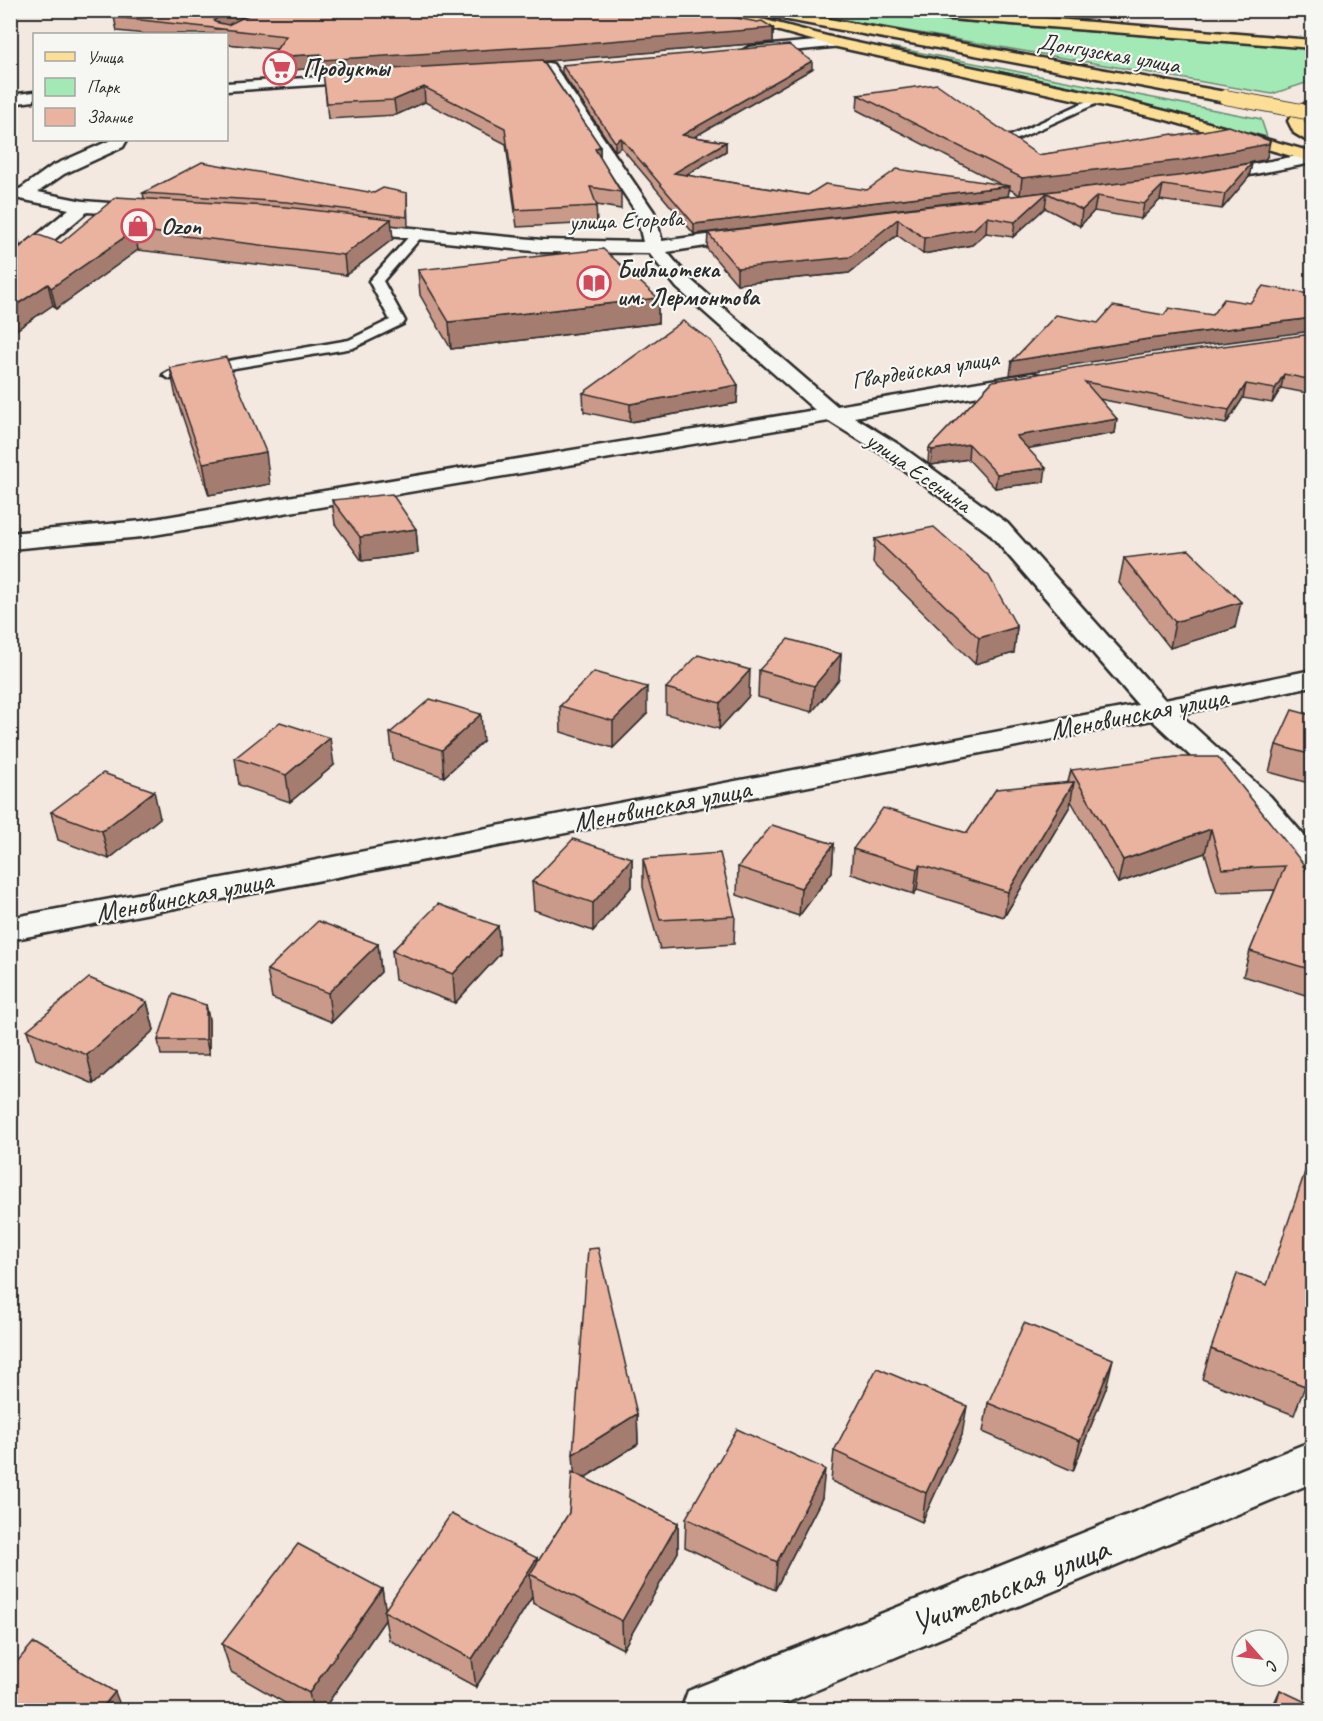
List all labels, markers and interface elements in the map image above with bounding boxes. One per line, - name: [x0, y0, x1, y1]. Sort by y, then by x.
- street label: Донгузская улица: [1036, 26, 1184, 81]
- legend: [33, 33, 228, 141]
- text: Улица: [87, 46, 124, 68]
- supermarket icon: Продукты: [262, 50, 298, 86]
- place label: Продукты: [303, 53, 391, 83]
- text: Парк: [87, 76, 121, 98]
- text: Здание: [87, 106, 133, 128]
- street label: улица Егорова: [566, 203, 686, 237]
- shop icon: Ozon: [120, 208, 156, 244]
- place label: Ozon: [161, 211, 202, 241]
- place label: Библиотека им. Лермонтова: [617, 254, 761, 312]
- library icon: Библиотека им. Лермонтова: [576, 265, 612, 301]
- street label: Гвардейская улица: [849, 342, 1002, 395]
- street label: улица Есенина: [859, 424, 979, 520]
- street label: Меновинская улица: [1047, 678, 1232, 747]
- street label: Меновинская улица: [570, 770, 755, 839]
- street label: Меновинская улица: [92, 861, 277, 930]
- street label: Учительская улица: [905, 1526, 1117, 1645]
- north arrow: [1230, 1628, 1290, 1688]
- text: С: [1261, 1656, 1283, 1675]

